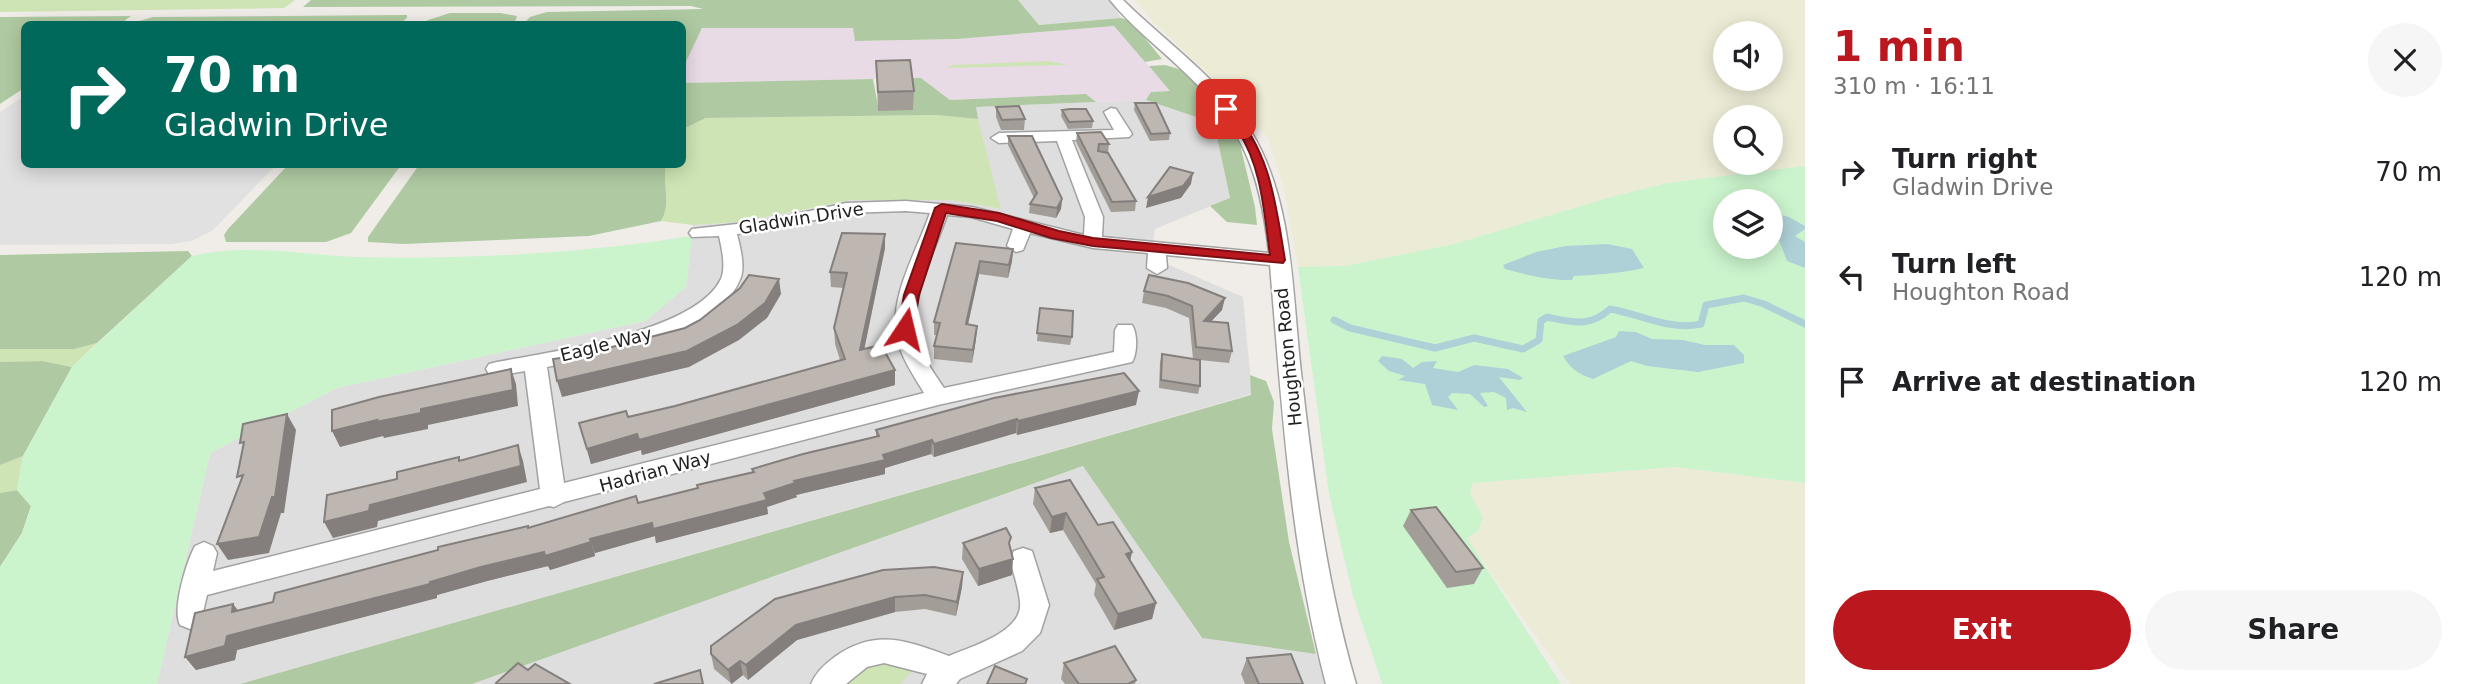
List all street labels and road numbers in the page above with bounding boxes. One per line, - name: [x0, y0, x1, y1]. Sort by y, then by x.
- street label: Gladwin Drive: [737, 198, 865, 238]
- street label: Houghton Road: [1270, 287, 1306, 427]
- street label: Eagle Way: [558, 322, 654, 366]
- street label: Hadrian Way: [597, 446, 714, 496]

